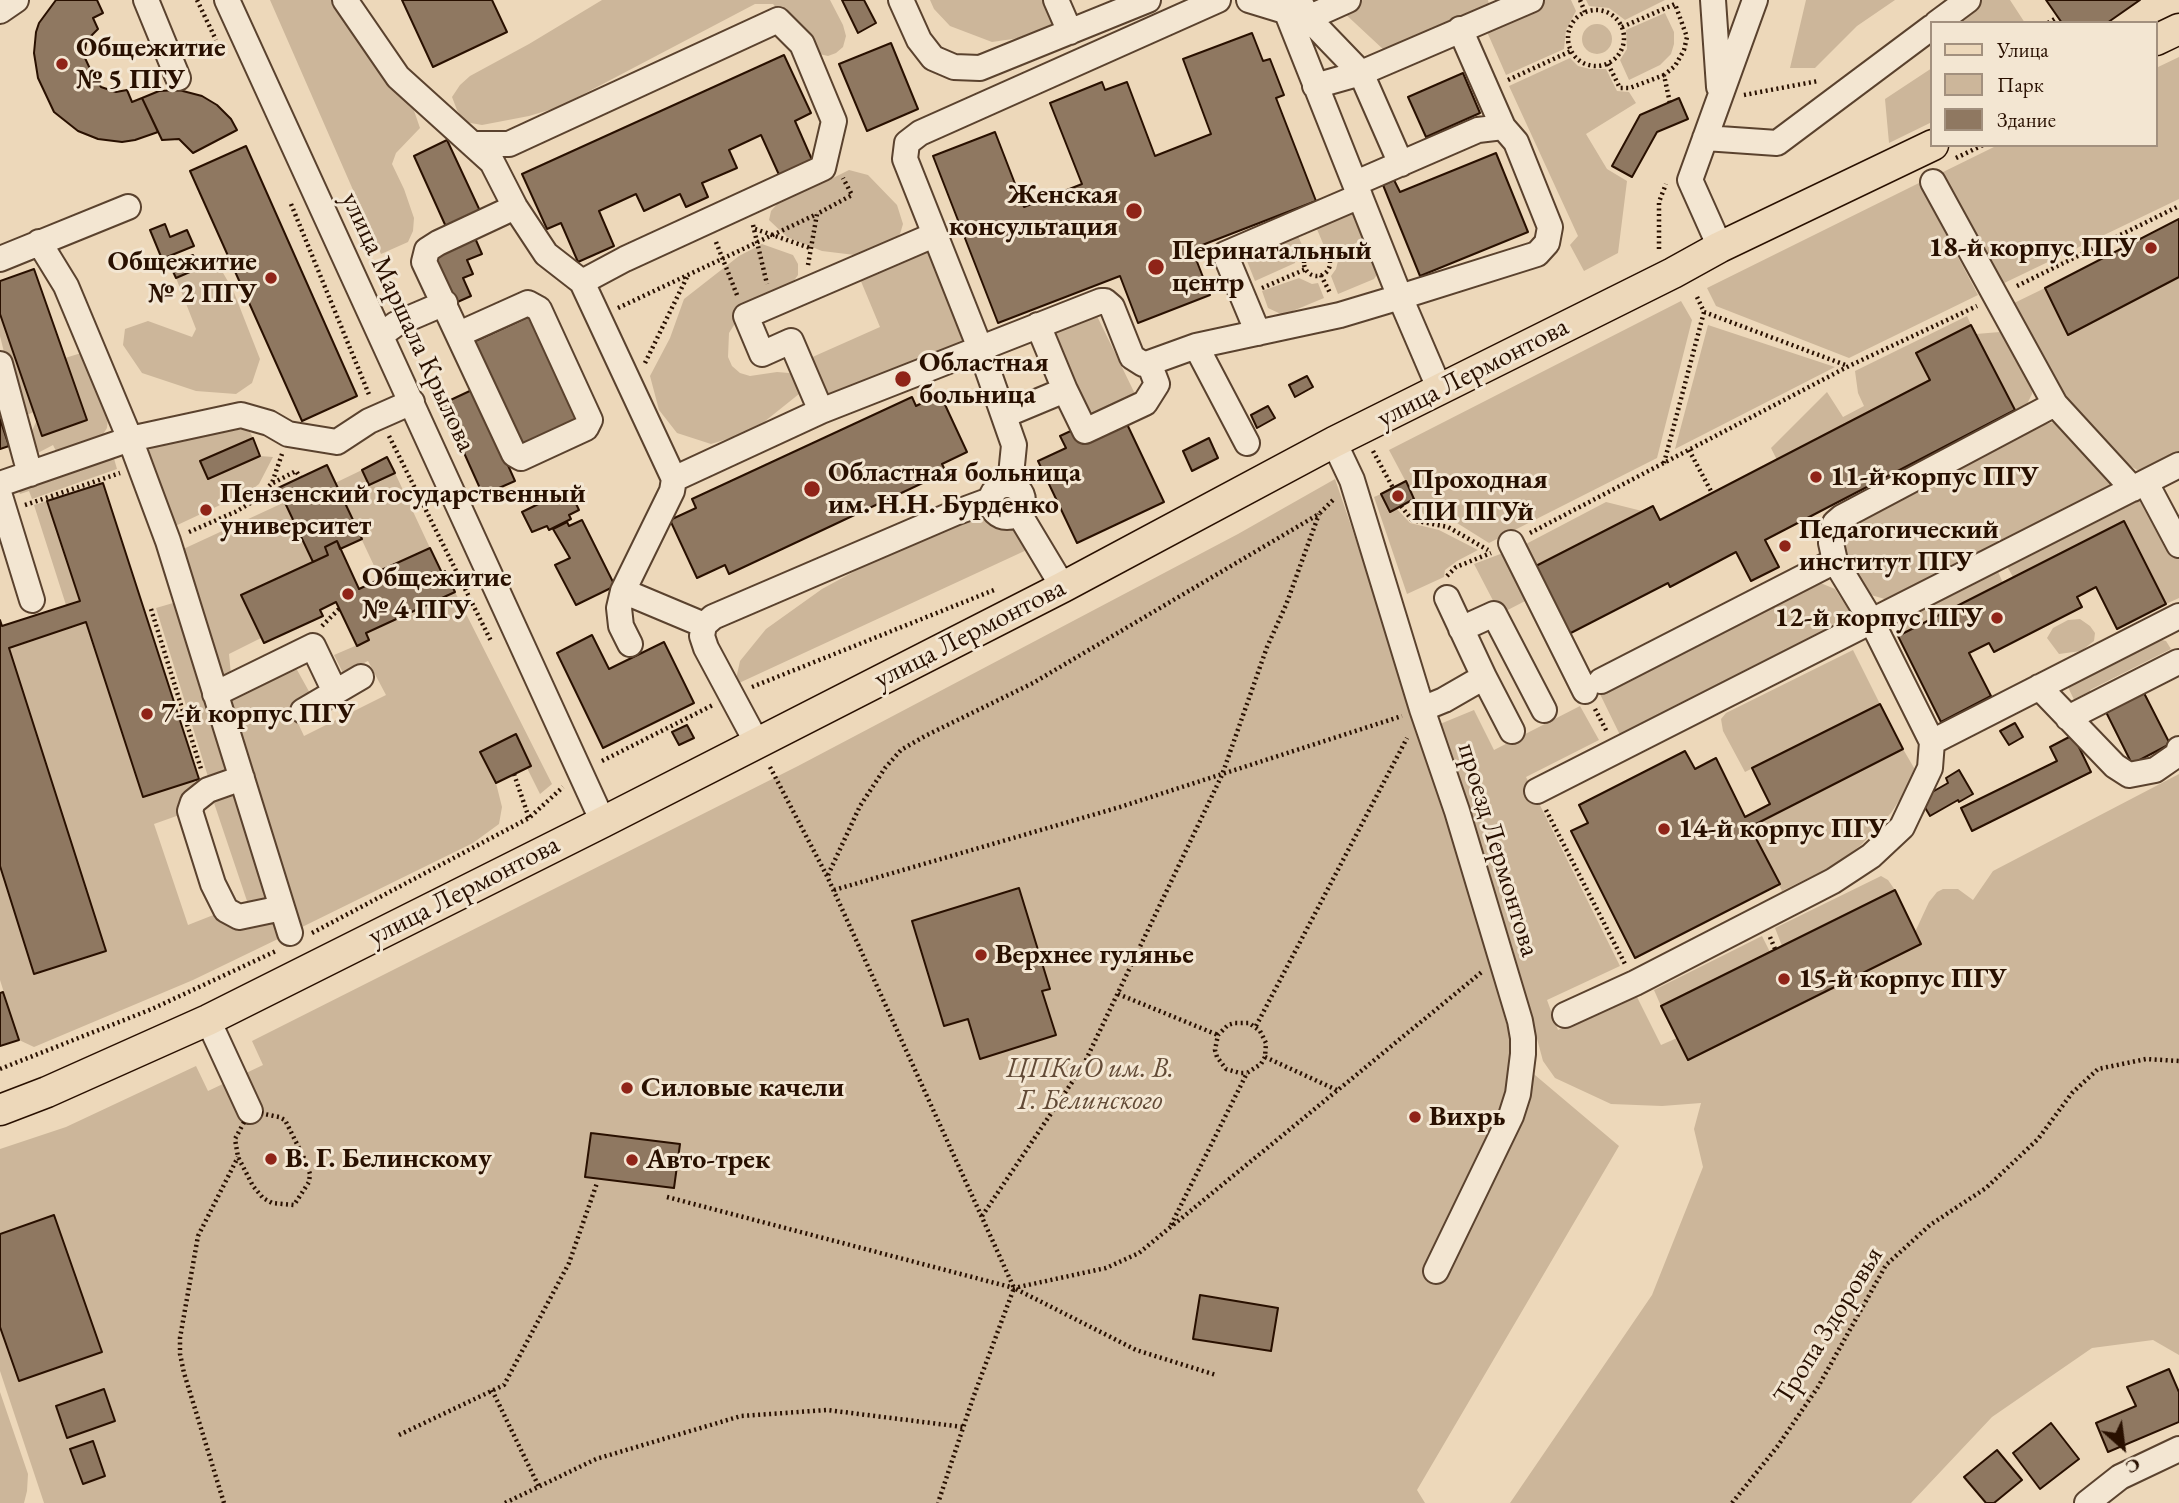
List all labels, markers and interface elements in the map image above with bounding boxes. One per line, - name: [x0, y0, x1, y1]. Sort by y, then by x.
- legend: [1930, 21, 2158, 147]
- place label: Общежитие № 5 ПГУ: [76, 31, 226, 97]
- text: Улица: [1997, 36, 2049, 63]
- marker: Общежитие № 5 ПГУ: [54, 56, 70, 72]
- text: Парк: [1997, 71, 2044, 98]
- text: Здание: [1997, 106, 2056, 133]
- place label: Женская консультация: [949, 178, 1118, 244]
- street label: улица Маршала Крылова: [333, 187, 483, 457]
- marker: Женская консультация: [1124, 201, 1144, 221]
- place label: 18-й корпус ПГУ: [1928, 231, 2137, 265]
- place label: Перинатальный центр: [1172, 234, 1372, 300]
- marker: 18-й корпус ПГУ: [2143, 240, 2159, 256]
- place label: Общежитие № 2 ПГУ: [107, 245, 257, 311]
- marker: Перинатальный центр: [1146, 257, 1166, 277]
- marker: Общежитие № 2 ПГУ: [263, 270, 279, 286]
- street label: улица Лермонтова: [1372, 310, 1574, 436]
- place label: Областная больница: [919, 346, 1049, 412]
- marker: Областная больница: [893, 369, 913, 389]
- place label: Областная больница им. Н.Н. Бурденко: [828, 456, 1081, 522]
- place label: 11-й корпус ПГУ: [1830, 460, 2039, 494]
- place label: Проходная ПИ ПГУй: [1412, 463, 1548, 529]
- marker: 11-й корпус ПГУ: [1808, 469, 1824, 485]
- place label: Пензенский государственный университет: [220, 477, 586, 543]
- marker: Областная больница им. Н.Н. Бурденко: [802, 479, 822, 499]
- marker: Проходная ПИ ПГУй: [1390, 488, 1406, 504]
- marker: Пензенский государственный университет: [198, 502, 214, 518]
- place label: Педагогический институт ПГУ: [1799, 513, 1999, 579]
- marker: Педагогический институт ПГУ: [1777, 538, 1793, 554]
- place label: Общежитие № 4 ПГУ: [362, 561, 512, 627]
- street label: улица Лермонтова: [869, 571, 1071, 697]
- marker: Общежитие № 4 ПГУ: [340, 586, 356, 602]
- place label: 12-й корпус ПГУ: [1774, 601, 1983, 635]
- marker: 12-й корпус ПГУ: [1989, 610, 2005, 626]
- place label: 7-й корпус ПГУ: [161, 697, 355, 731]
- marker: 7-й корпус ПГУ: [139, 706, 155, 722]
- street label: проезд Лермонтова: [1450, 739, 1546, 961]
- place label: 14-й корпус ПГУ: [1678, 812, 1887, 846]
- marker: 14-й корпус ПГУ: [1656, 821, 1672, 837]
- street label: улица Лермонтова: [363, 828, 565, 954]
- place label: Верхнее гулянье: [995, 938, 1194, 972]
- marker: Верхнее гулянье: [973, 947, 989, 963]
- place label: 15-й корпус ПГУ: [1798, 962, 2007, 996]
- marker: 15-й корпус ПГУ: [1776, 971, 1792, 987]
- park label: ЦПКиО им. В. Г. Белинского: [1006, 1052, 1174, 1118]
- place label: Силовые качели: [641, 1071, 844, 1105]
- marker: Силовые качели: [619, 1080, 635, 1096]
- place label: Вихрь: [1429, 1100, 1506, 1134]
- marker: Вихрь: [1407, 1109, 1423, 1125]
- place label: В. Г. Белинскому: [285, 1142, 492, 1176]
- place label: Авто-трек: [646, 1143, 770, 1177]
- marker: В. Г. Белинскому: [263, 1151, 279, 1167]
- marker: Авто-трек: [624, 1152, 640, 1168]
- street label: Тропа Здоровья: [1767, 1241, 1891, 1411]
- north arrow: [2088, 1412, 2158, 1482]
- text: С: [2121, 1452, 2145, 1480]

